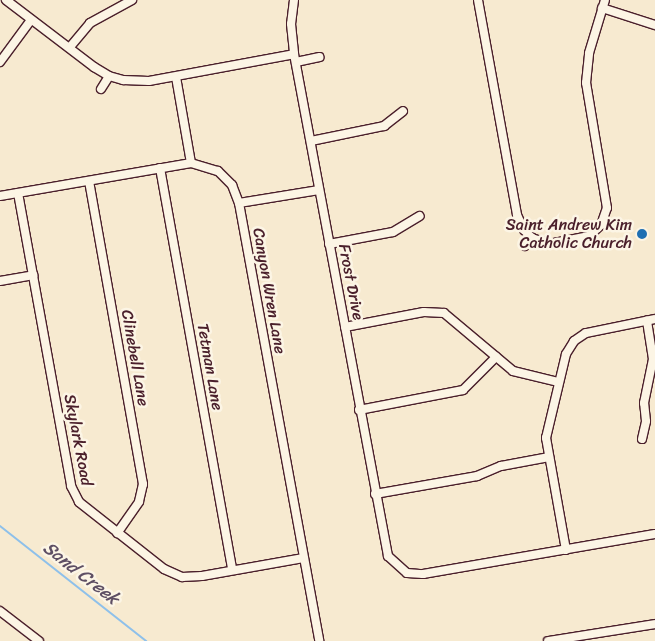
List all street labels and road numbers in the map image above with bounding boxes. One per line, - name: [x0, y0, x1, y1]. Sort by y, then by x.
- street label: Canyon Wren Lane: [248, 226, 290, 356]
- street label: Frost Drive: [334, 242, 368, 322]
- street label: Clinebell Lane: [117, 308, 153, 408]
- street label: Tetman Lane: [193, 322, 227, 412]
- street label: Skylark Road: [60, 393, 96, 487]

